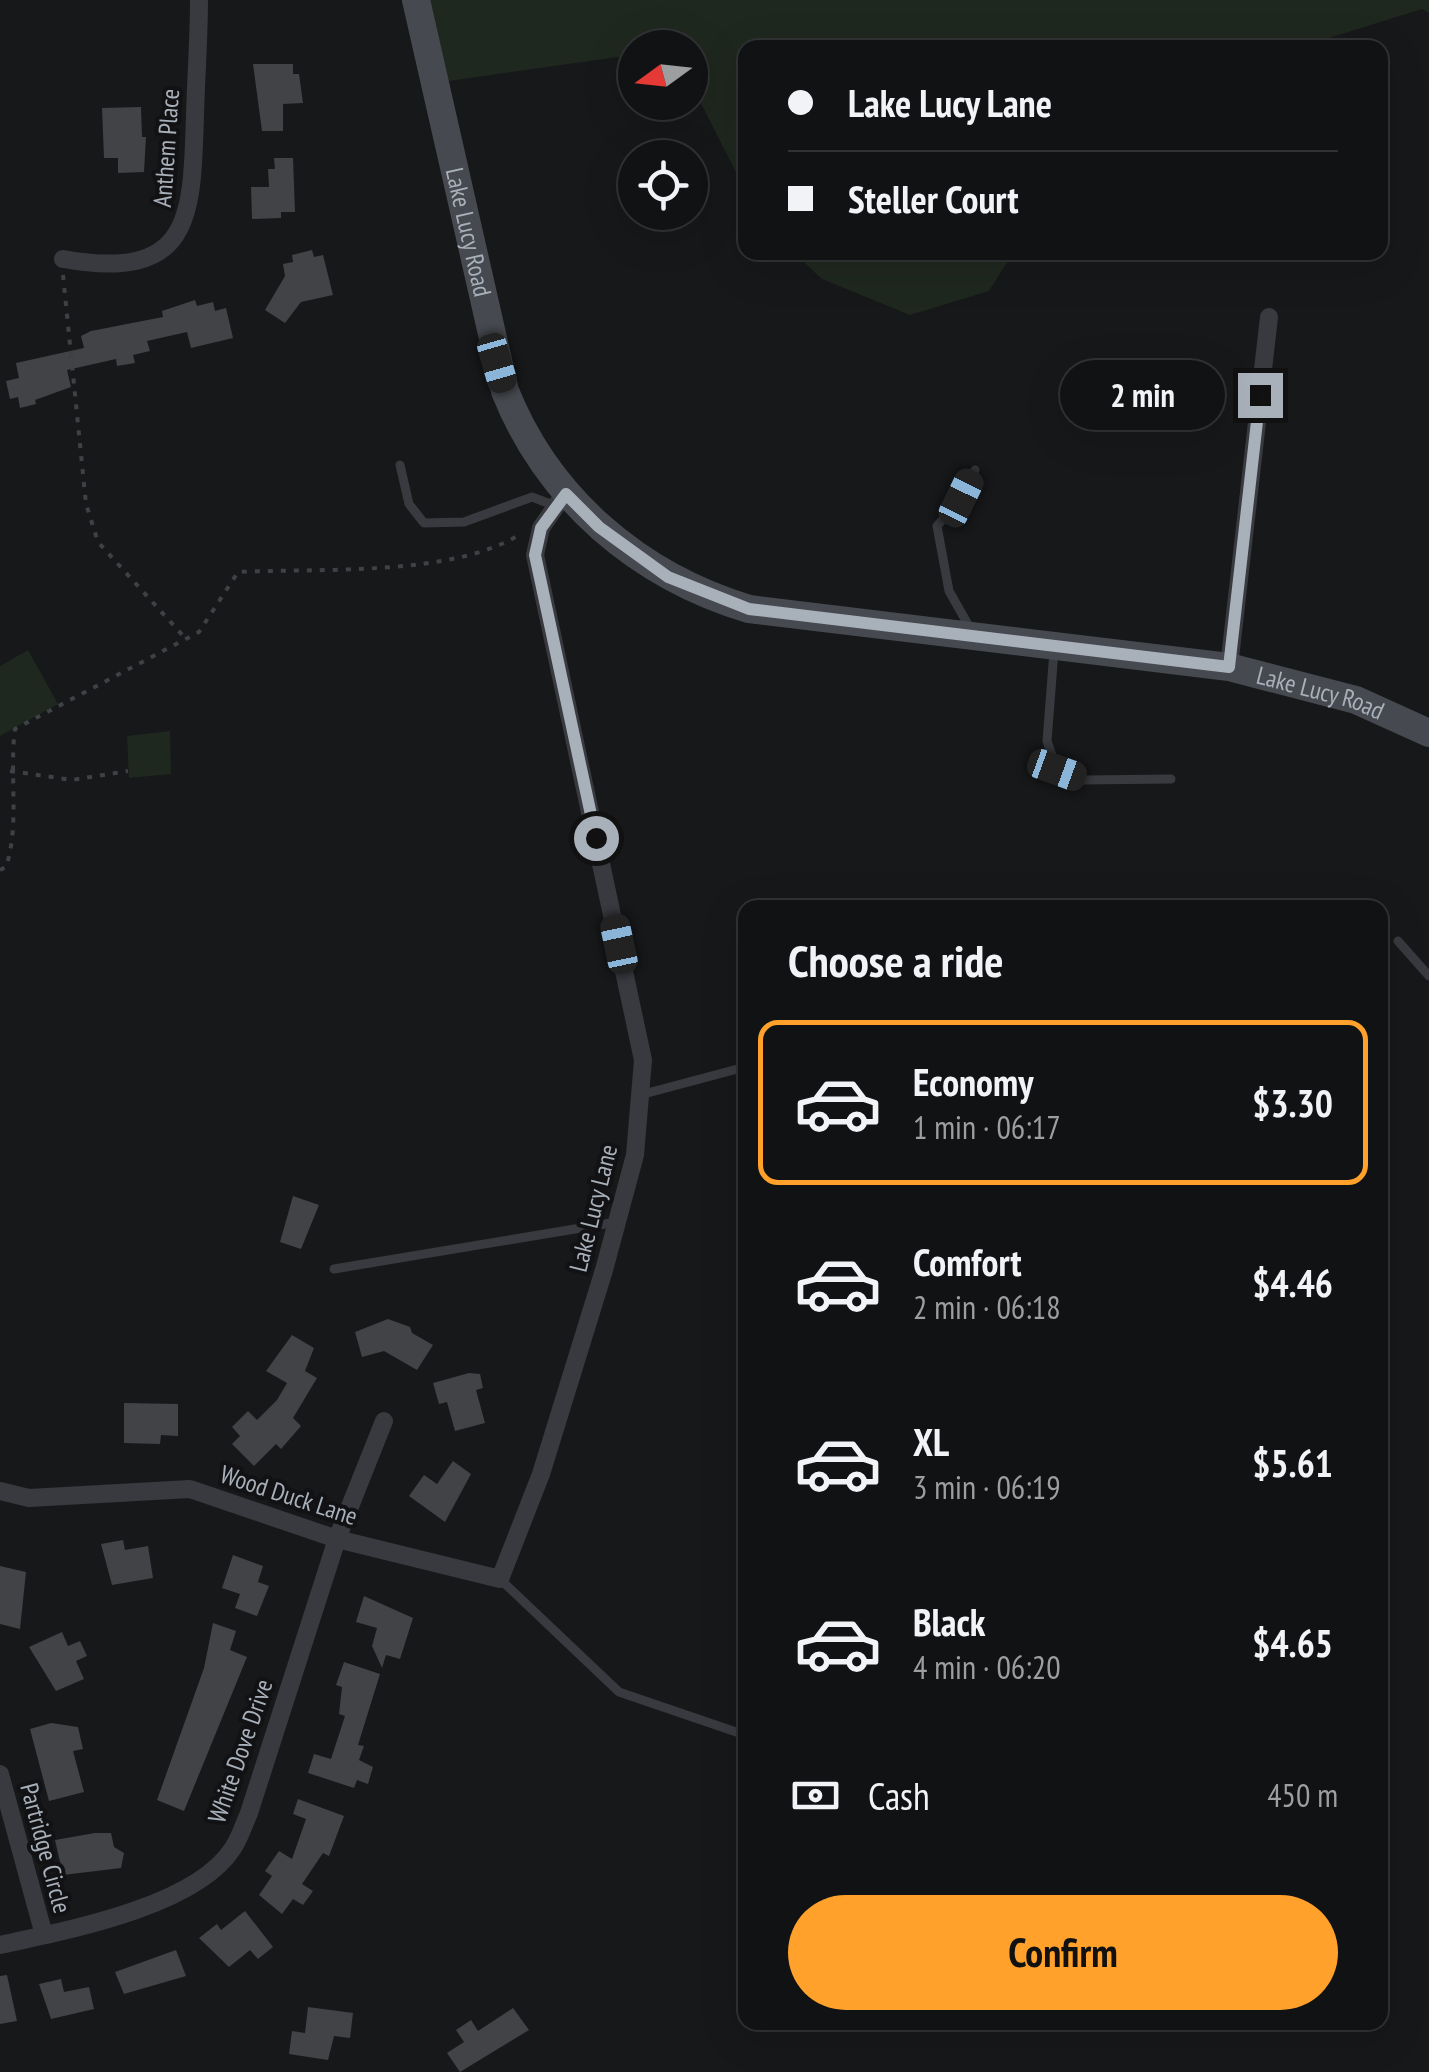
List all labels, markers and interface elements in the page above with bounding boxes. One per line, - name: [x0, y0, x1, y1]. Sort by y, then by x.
- north arrow: [618, 30, 708, 120]
- map controls: [618, 30, 708, 230]
- text: Lake Lucy Lane: [848, 78, 1052, 127]
- street label: Anthem Place: [146, 88, 186, 208]
- button: locate: [618, 140, 708, 230]
- street label: Lake Lucy Road: [439, 164, 499, 300]
- text: Steller Court: [848, 174, 1018, 223]
- car: [474, 330, 520, 396]
- callout: 2 min: [1060, 360, 1225, 430]
- route end: [1238, 373, 1283, 418]
- text: 2 min: [1110, 374, 1175, 416]
- car: [934, 464, 988, 532]
- street label: Lake Lucy Road: [1253, 659, 1389, 727]
- car: [1024, 746, 1090, 794]
- route start: [574, 816, 619, 861]
- car: [598, 912, 640, 976]
- text: Choose a ride: [788, 931, 1003, 989]
- text: Economy: [913, 1057, 1033, 1106]
- icon: car: [793, 1058, 883, 1148]
- text: $3.30: [1252, 1078, 1333, 1127]
- text: 1 min · 06:17: [913, 1106, 1061, 1148]
- street label: Lake Lucy Lane: [562, 1141, 624, 1275]
- text: Comfort: [913, 1237, 1022, 1286]
- icon: car: [793, 1238, 883, 1328]
- text: $4.46: [1252, 1258, 1333, 1307]
- text: 2 min · 06:18: [913, 1286, 1061, 1328]
- text: XL: [913, 1417, 949, 1466]
- icon: car: [793, 1418, 883, 1508]
- text: $5.61: [1252, 1438, 1333, 1487]
- street label: Wood Duck Lane: [216, 1458, 362, 1532]
- text: 3 min · 06:19: [913, 1466, 1061, 1508]
- text: Black: [913, 1597, 986, 1646]
- icon: car: [793, 1598, 883, 1688]
- text: $4.65: [1252, 1618, 1333, 1667]
- text: 4 min · 06:20: [913, 1646, 1061, 1688]
- street label: White Dove Drive: [200, 1675, 280, 1827]
- icon: cash: [788, 1768, 843, 1823]
- text: Cash: [868, 1771, 930, 1820]
- text: 450 m: [1267, 1774, 1338, 1816]
- street label: Partridge Circle: [13, 1780, 79, 1916]
- button: Confirm: [788, 1895, 1338, 2010]

